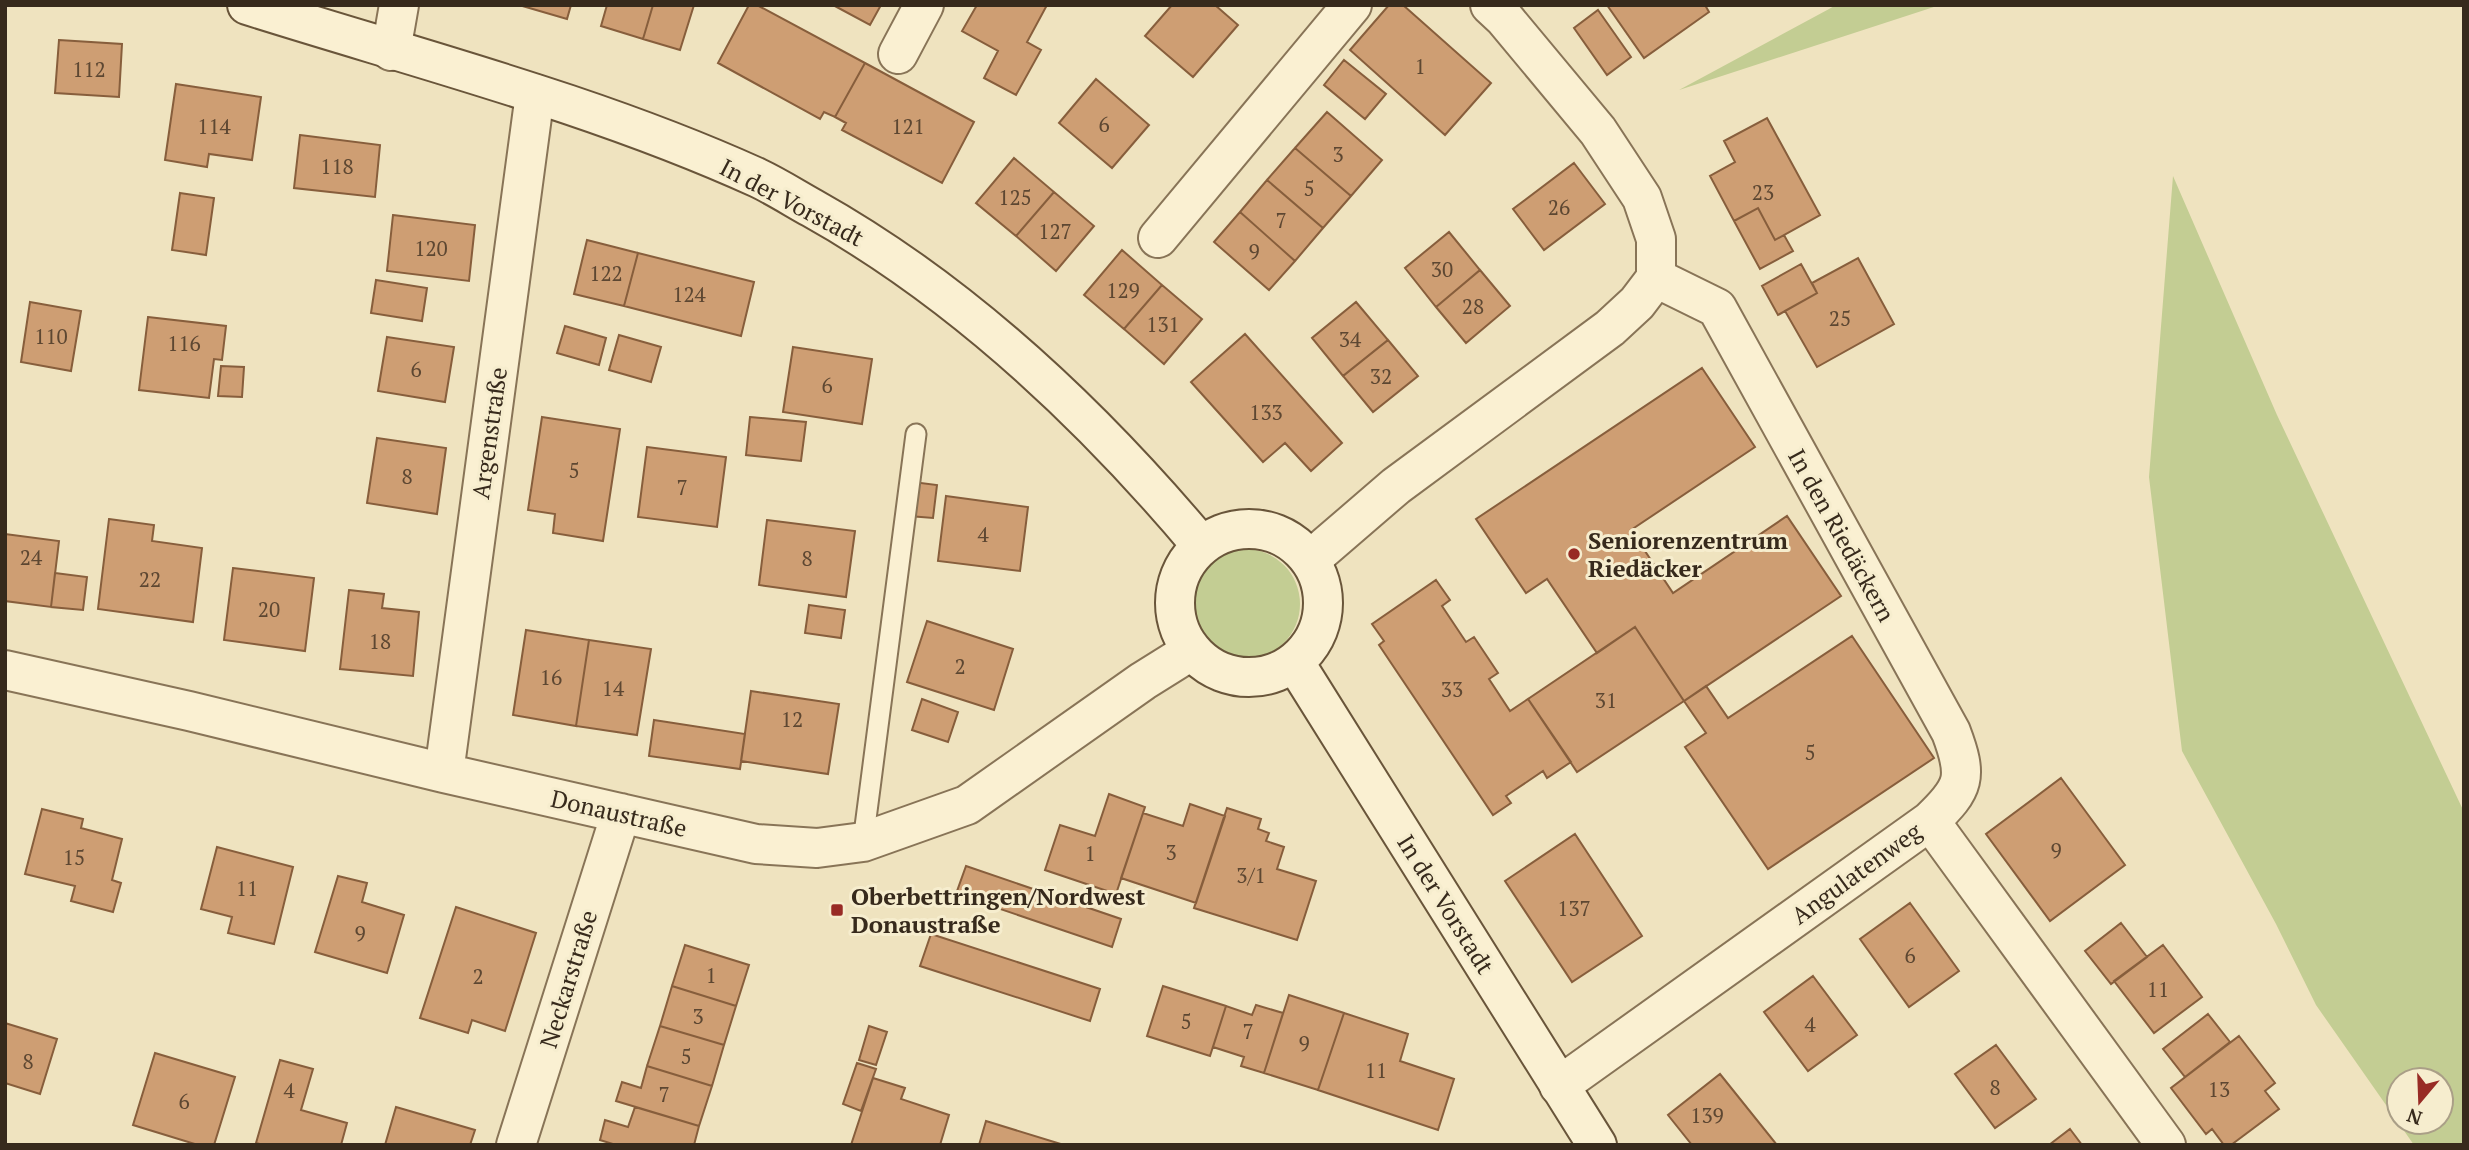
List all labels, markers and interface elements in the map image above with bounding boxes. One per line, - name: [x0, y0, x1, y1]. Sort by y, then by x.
- house number: 1: [1414, 52, 1426, 80]
- house number: 112: [72, 55, 106, 83]
- house number: 6: [1098, 110, 1110, 138]
- house number: 114: [197, 112, 232, 140]
- house number: 121: [891, 112, 925, 140]
- house number: 3: [1332, 140, 1344, 168]
- street label: In der Vorstadt: [714, 151, 870, 253]
- house number: 118: [320, 152, 354, 180]
- house number: 5: [1303, 174, 1315, 202]
- house number: 23: [1752, 178, 1774, 206]
- house number: 125: [998, 183, 1032, 211]
- house number: 26: [1548, 193, 1570, 221]
- house number: 7: [1275, 206, 1287, 234]
- house number: 127: [1038, 217, 1072, 245]
- house number: 120: [414, 234, 448, 262]
- house number: 9: [1248, 237, 1260, 265]
- house number: 30: [1431, 255, 1453, 283]
- house number: 122: [589, 259, 623, 287]
- house number: 129: [1106, 276, 1140, 304]
- house number: 124: [672, 280, 707, 308]
- house number: 28: [1462, 292, 1484, 320]
- house number: 25: [1829, 304, 1851, 332]
- house number: 131: [1146, 310, 1180, 338]
- house number: 110: [34, 322, 68, 350]
- house number: 34: [1339, 325, 1362, 353]
- house number: 116: [167, 329, 201, 357]
- house number: 6: [410, 355, 422, 383]
- house number: 32: [1370, 362, 1392, 390]
- street label: Argenstraße: [464, 365, 514, 501]
- house number: 6: [821, 371, 833, 399]
- house number: 133: [1249, 398, 1283, 426]
- street label: In den Riedäckern: [1781, 443, 1903, 627]
- house number: 5: [568, 456, 580, 484]
- house number: 8: [401, 462, 413, 490]
- house number: 7: [676, 473, 688, 501]
- house number: 4: [977, 520, 989, 548]
- place label: Seniorenzentrum Riedäcker: [1588, 524, 1788, 584]
- house number: 24: [20, 543, 43, 571]
- house number: 8: [801, 544, 813, 572]
- marker: Seniorenzentrum Riedäcker: [1566, 546, 1582, 562]
- house number: 22: [139, 565, 161, 593]
- house number: 20: [258, 595, 280, 623]
- house number: 18: [369, 627, 391, 655]
- house number: 2: [954, 652, 966, 680]
- house number: 16: [540, 663, 562, 691]
- house number: 14: [602, 674, 625, 702]
- house number: 33: [1441, 675, 1463, 703]
- house number: 31: [1595, 686, 1617, 714]
- house number: 12: [781, 705, 803, 733]
- house number: 5: [1804, 738, 1816, 766]
- street label: Donaustraße: [548, 782, 690, 844]
- street label: Angulatenweg: [1784, 815, 1928, 931]
- street label: In der Vorstadt: [1390, 828, 1502, 980]
- house number: 9: [2050, 836, 2062, 864]
- house number: 3: [1165, 838, 1177, 866]
- house number: 1: [1084, 839, 1096, 867]
- house number: 15: [63, 843, 85, 871]
- house number: 3/1: [1236, 861, 1266, 889]
- house number: 11: [236, 874, 258, 902]
- place label: Oberbettringen/Nordwest Donaustraße: [851, 880, 1146, 940]
- house number: 137: [1557, 894, 1591, 922]
- marker: Oberbettringen/Nordwest Donaustraße: [829, 902, 845, 918]
- street label: Neckarstraße: [532, 906, 604, 1052]
- house number: 9: [354, 919, 366, 947]
- house number: 6: [1904, 941, 1916, 969]
- house number: 1: [705, 961, 717, 989]
- house number: 2: [472, 962, 484, 990]
- house number: 11: [2147, 975, 2169, 1003]
- house number: 3: [692, 1002, 704, 1030]
- house number: 5: [1180, 1007, 1192, 1035]
- house number: 4: [1804, 1010, 1816, 1038]
- house number: 7: [1242, 1017, 1254, 1045]
- house number: 9: [1298, 1029, 1310, 1057]
- house number: 5: [680, 1042, 692, 1070]
- house number: 8: [22, 1047, 34, 1075]
- house number: 11: [1365, 1056, 1387, 1084]
- north arrow: [2385, 1066, 2455, 1136]
- house number: 8: [1989, 1073, 2001, 1101]
- house number: 13: [2208, 1075, 2230, 1103]
- house number: 4: [283, 1076, 295, 1104]
- house number: 7: [658, 1080, 670, 1108]
- house number: 6: [178, 1087, 190, 1115]
- house number: 139: [1690, 1101, 1724, 1129]
- text: N: [2403, 1103, 2425, 1132]

